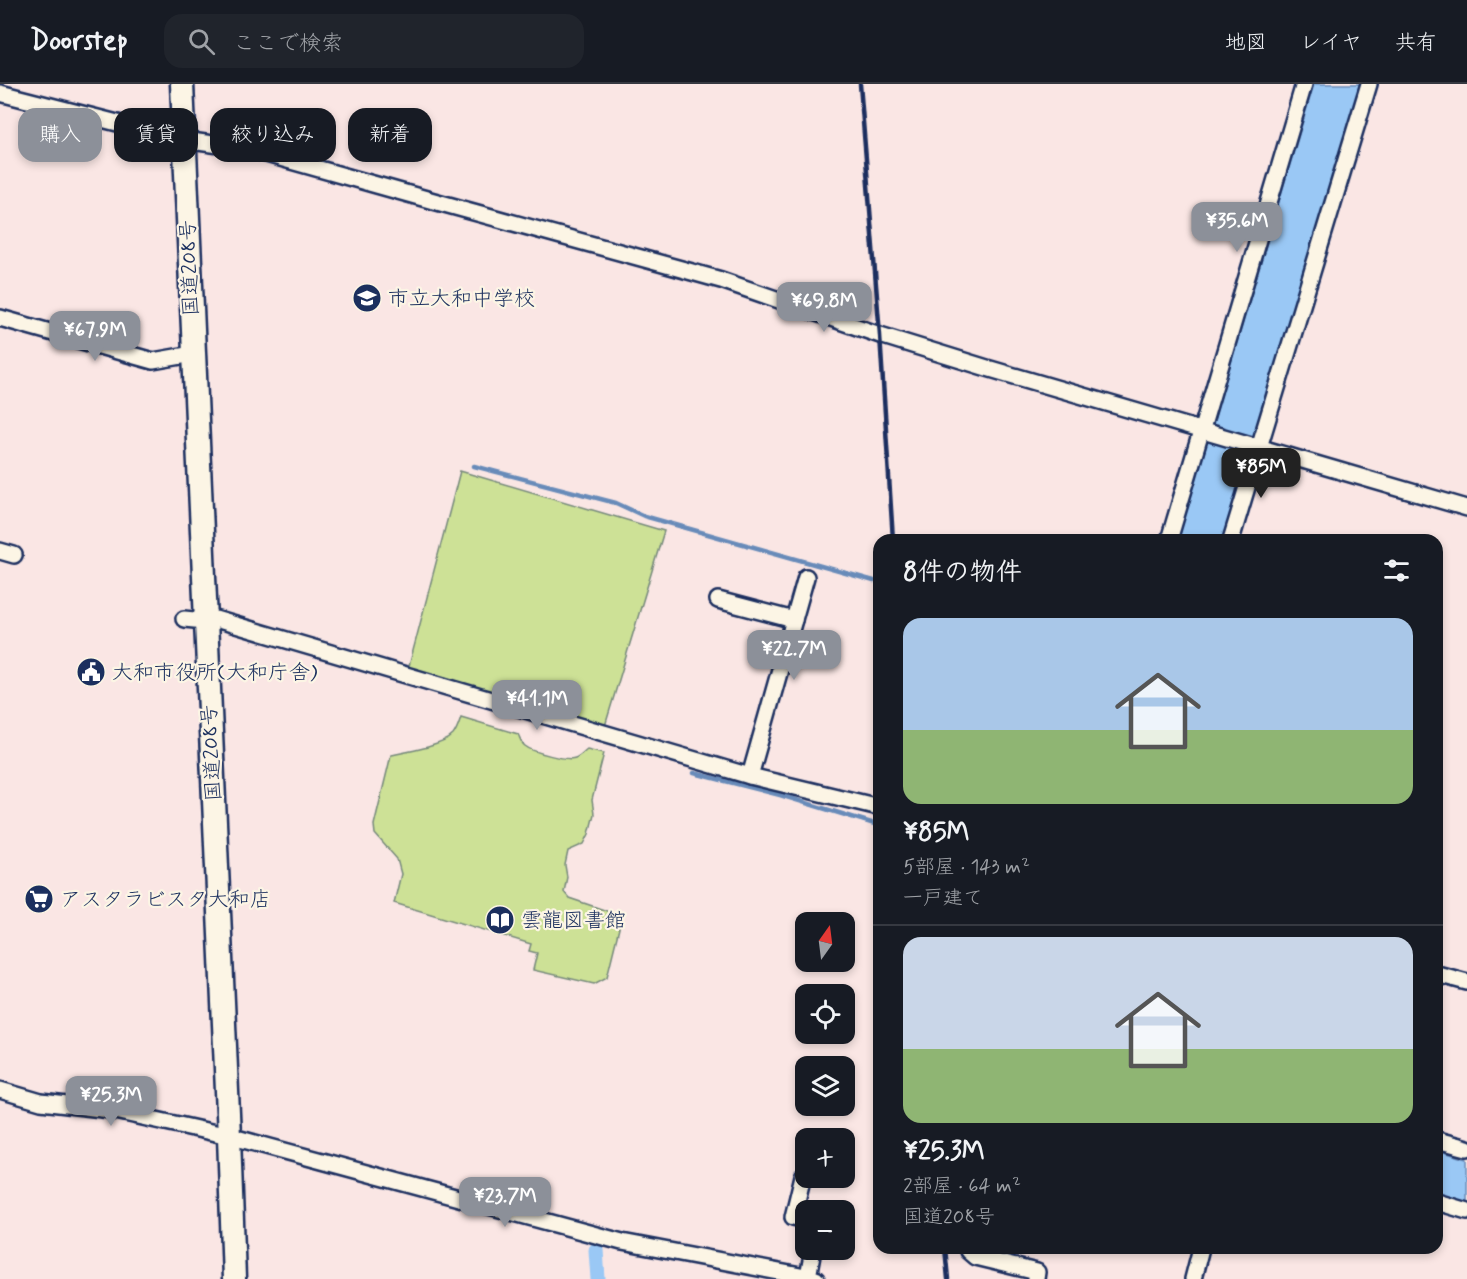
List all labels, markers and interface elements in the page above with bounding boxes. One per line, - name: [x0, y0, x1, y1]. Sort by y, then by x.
- search box: [164, 14, 584, 68]
- text: Doorstep: [30, 23, 128, 60]
- icon: search: [185, 25, 218, 58]
- text: 地図: [1225, 29, 1267, 57]
- text: レイヤ: [1300, 29, 1362, 57]
- text: 共有: [1395, 29, 1437, 57]
- text: ここで検索: [233, 30, 343, 58]
- chip: 購入: [18, 108, 102, 162]
- chip: 賃貸: [114, 108, 198, 162]
- chip: 絞り込み: [210, 108, 336, 162]
- chip: 新着: [348, 108, 432, 162]
- pin: ¥35.6M: [1188, 202, 1286, 253]
- text: ¥35.6M: [1205, 208, 1269, 235]
- street label: 国道208号: [174, 219, 206, 317]
- school or university icon: 市立大和中学校: [351, 282, 383, 314]
- pin: ¥69.8M: [775, 282, 873, 333]
- place label: 市立大和中学校: [388, 285, 535, 313]
- text: ¥69.8M: [791, 288, 857, 315]
- pin: ¥67.9M: [46, 311, 144, 362]
- text: ¥67.9M: [63, 317, 127, 344]
- pin: ¥85M: [1225, 448, 1297, 499]
- text: ¥85M: [1235, 454, 1287, 481]
- icon: filters: [1380, 554, 1413, 587]
- text: 8件の物件: [903, 556, 1022, 590]
- pin: ¥22.7M: [745, 630, 843, 681]
- text: ¥22.7M: [761, 636, 827, 663]
- public building icon: 大和市役所(大和庁舎): [75, 656, 107, 688]
- icon: home: [1104, 657, 1212, 765]
- place label: 大和市役所(大和庁舎): [112, 659, 318, 687]
- pin: ¥41.1M: [488, 680, 586, 731]
- text: ¥41.1M: [506, 686, 568, 713]
- street label: 国道208号: [195, 704, 229, 802]
- text: ¥85M: [903, 816, 969, 850]
- text: 5部屋 · 143 m²: [903, 854, 1030, 881]
- supermarket icon: アスタラビスタ大和店: [23, 883, 55, 915]
- text: 一戸建て: [903, 885, 983, 912]
- place label: アスタラビスタ大和店: [60, 886, 271, 914]
- library icon: 雲龍図書館: [484, 904, 516, 936]
- place label: 雲龍図書館: [521, 907, 626, 935]
- north arrow: [795, 912, 855, 972]
- map controls: [795, 912, 855, 1260]
- icon: home: [1104, 976, 1212, 1084]
- button: locate: [795, 984, 855, 1044]
- button: layers: [795, 1056, 855, 1116]
- pin: ¥25.3M: [62, 1076, 160, 1127]
- text: ¥25.3M: [80, 1082, 142, 1109]
- button: +: [795, 1128, 855, 1188]
- text: ¥25.3M: [903, 1135, 985, 1169]
- text: 2部屋 · 64 m²: [903, 1173, 1021, 1200]
- pin: ¥23.7M: [456, 1177, 554, 1228]
- text: ¥23.7M: [473, 1183, 537, 1210]
- button: −: [795, 1200, 855, 1260]
- text: 国道208号: [903, 1204, 995, 1231]

